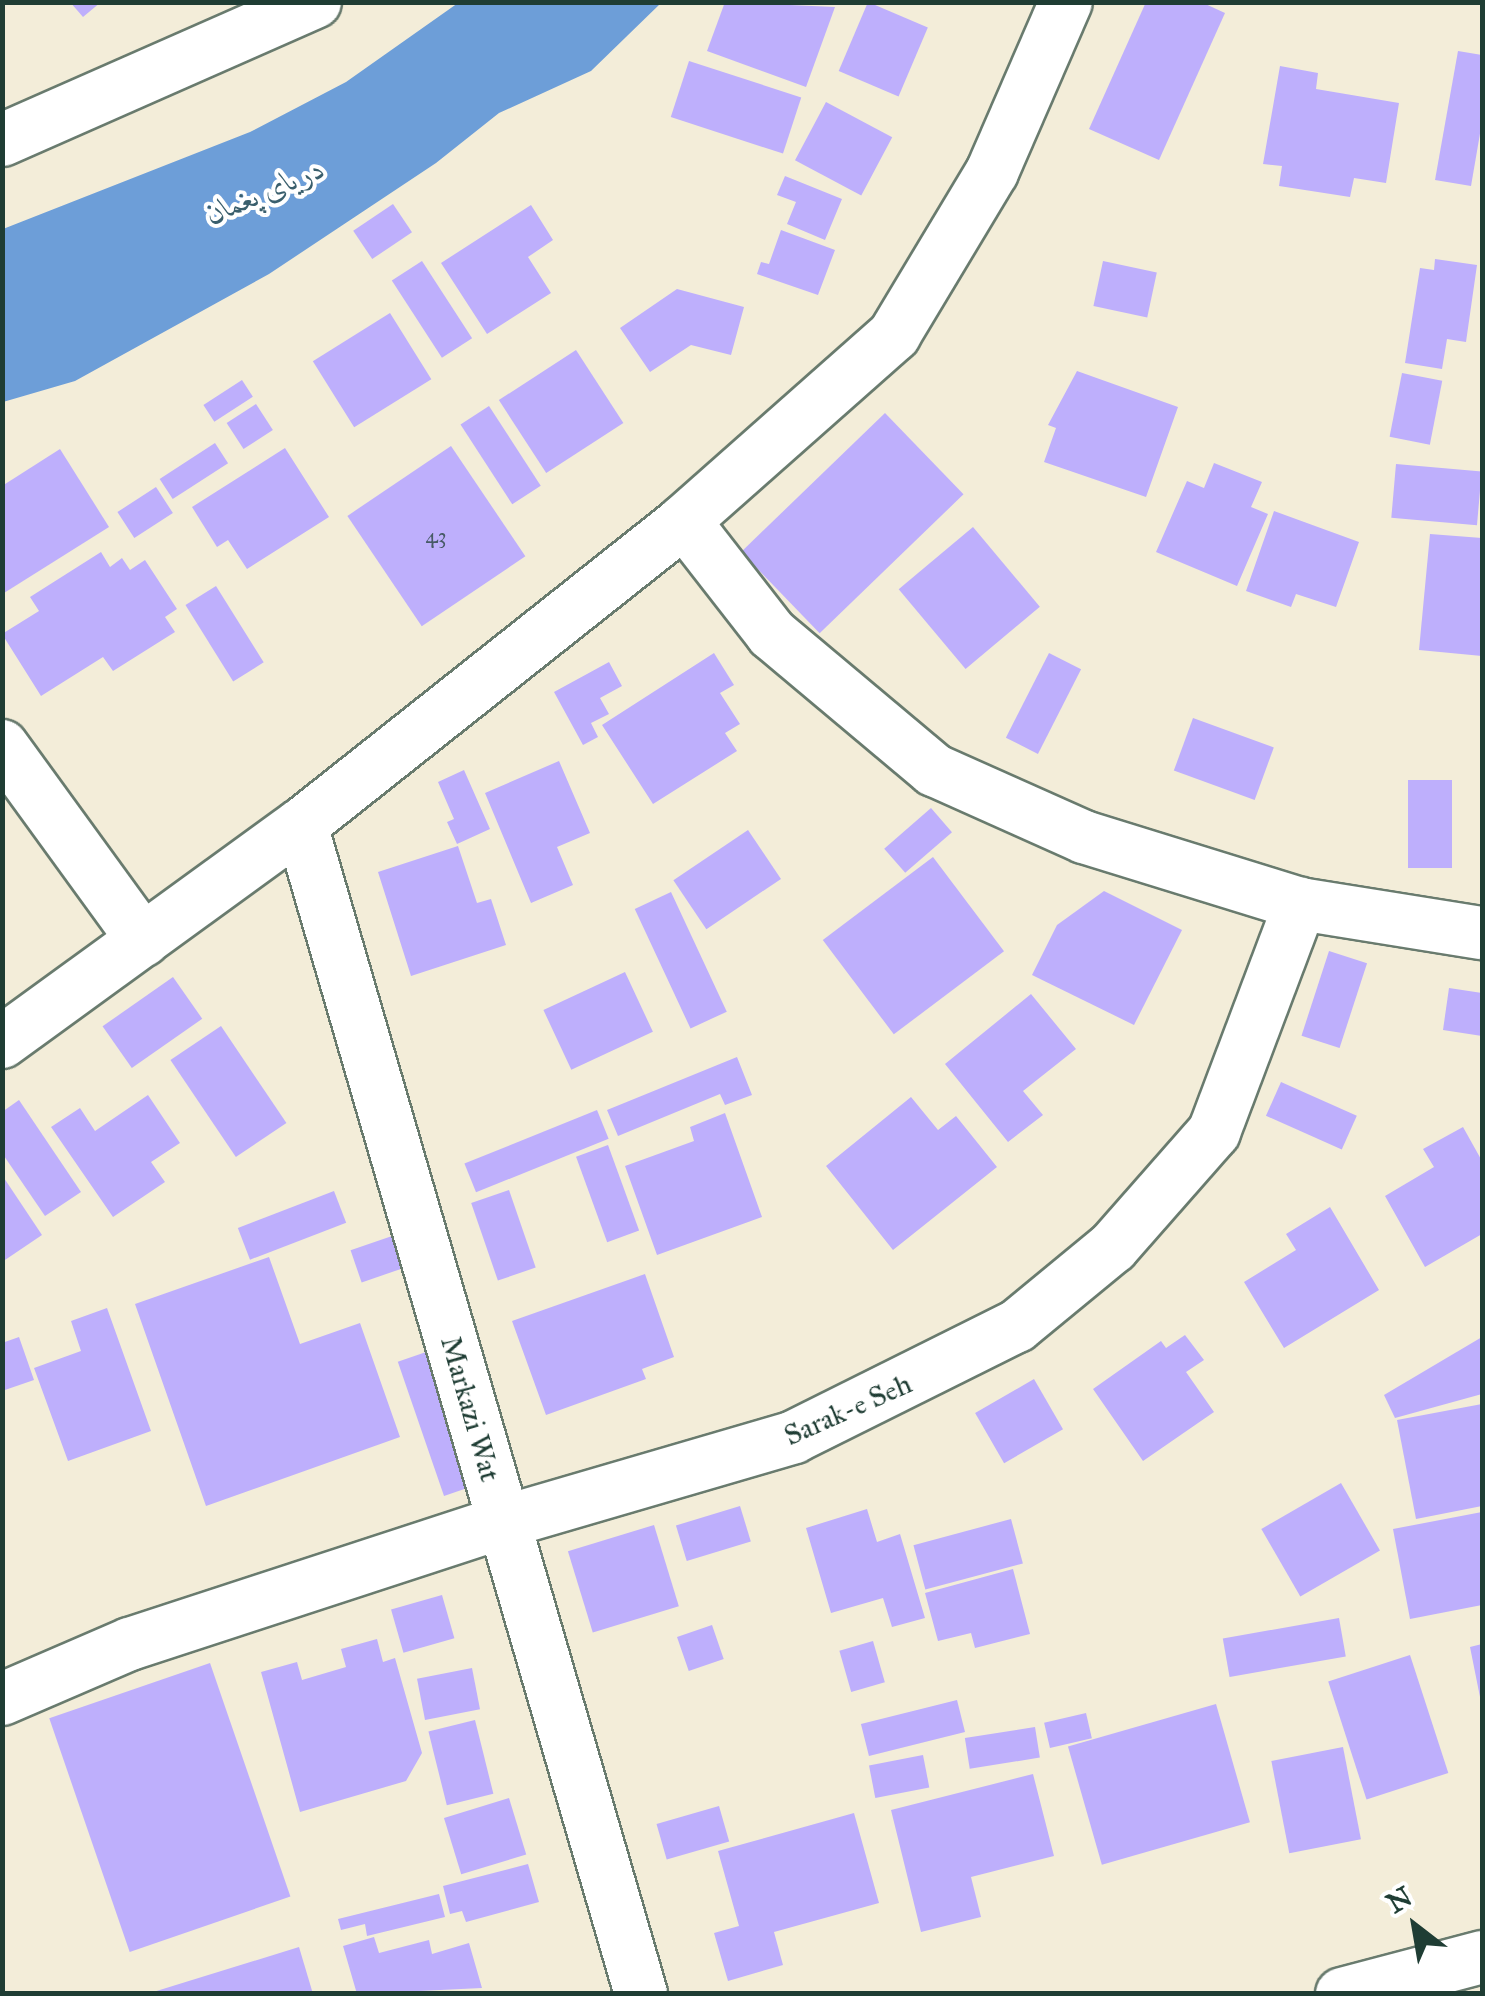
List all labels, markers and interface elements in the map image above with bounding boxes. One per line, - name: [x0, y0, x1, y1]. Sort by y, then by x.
- water label: دریای پغمان: [200, 150, 330, 232]
- house number: 43: [425, 523, 447, 549]
- street label: Markazi Wat: [433, 1333, 507, 1485]
- street label: Sarak-e Seh: [779, 1367, 917, 1453]
- north arrow: [1365, 1876, 1465, 1976]
- text: N: [1380, 1879, 1418, 1921]

